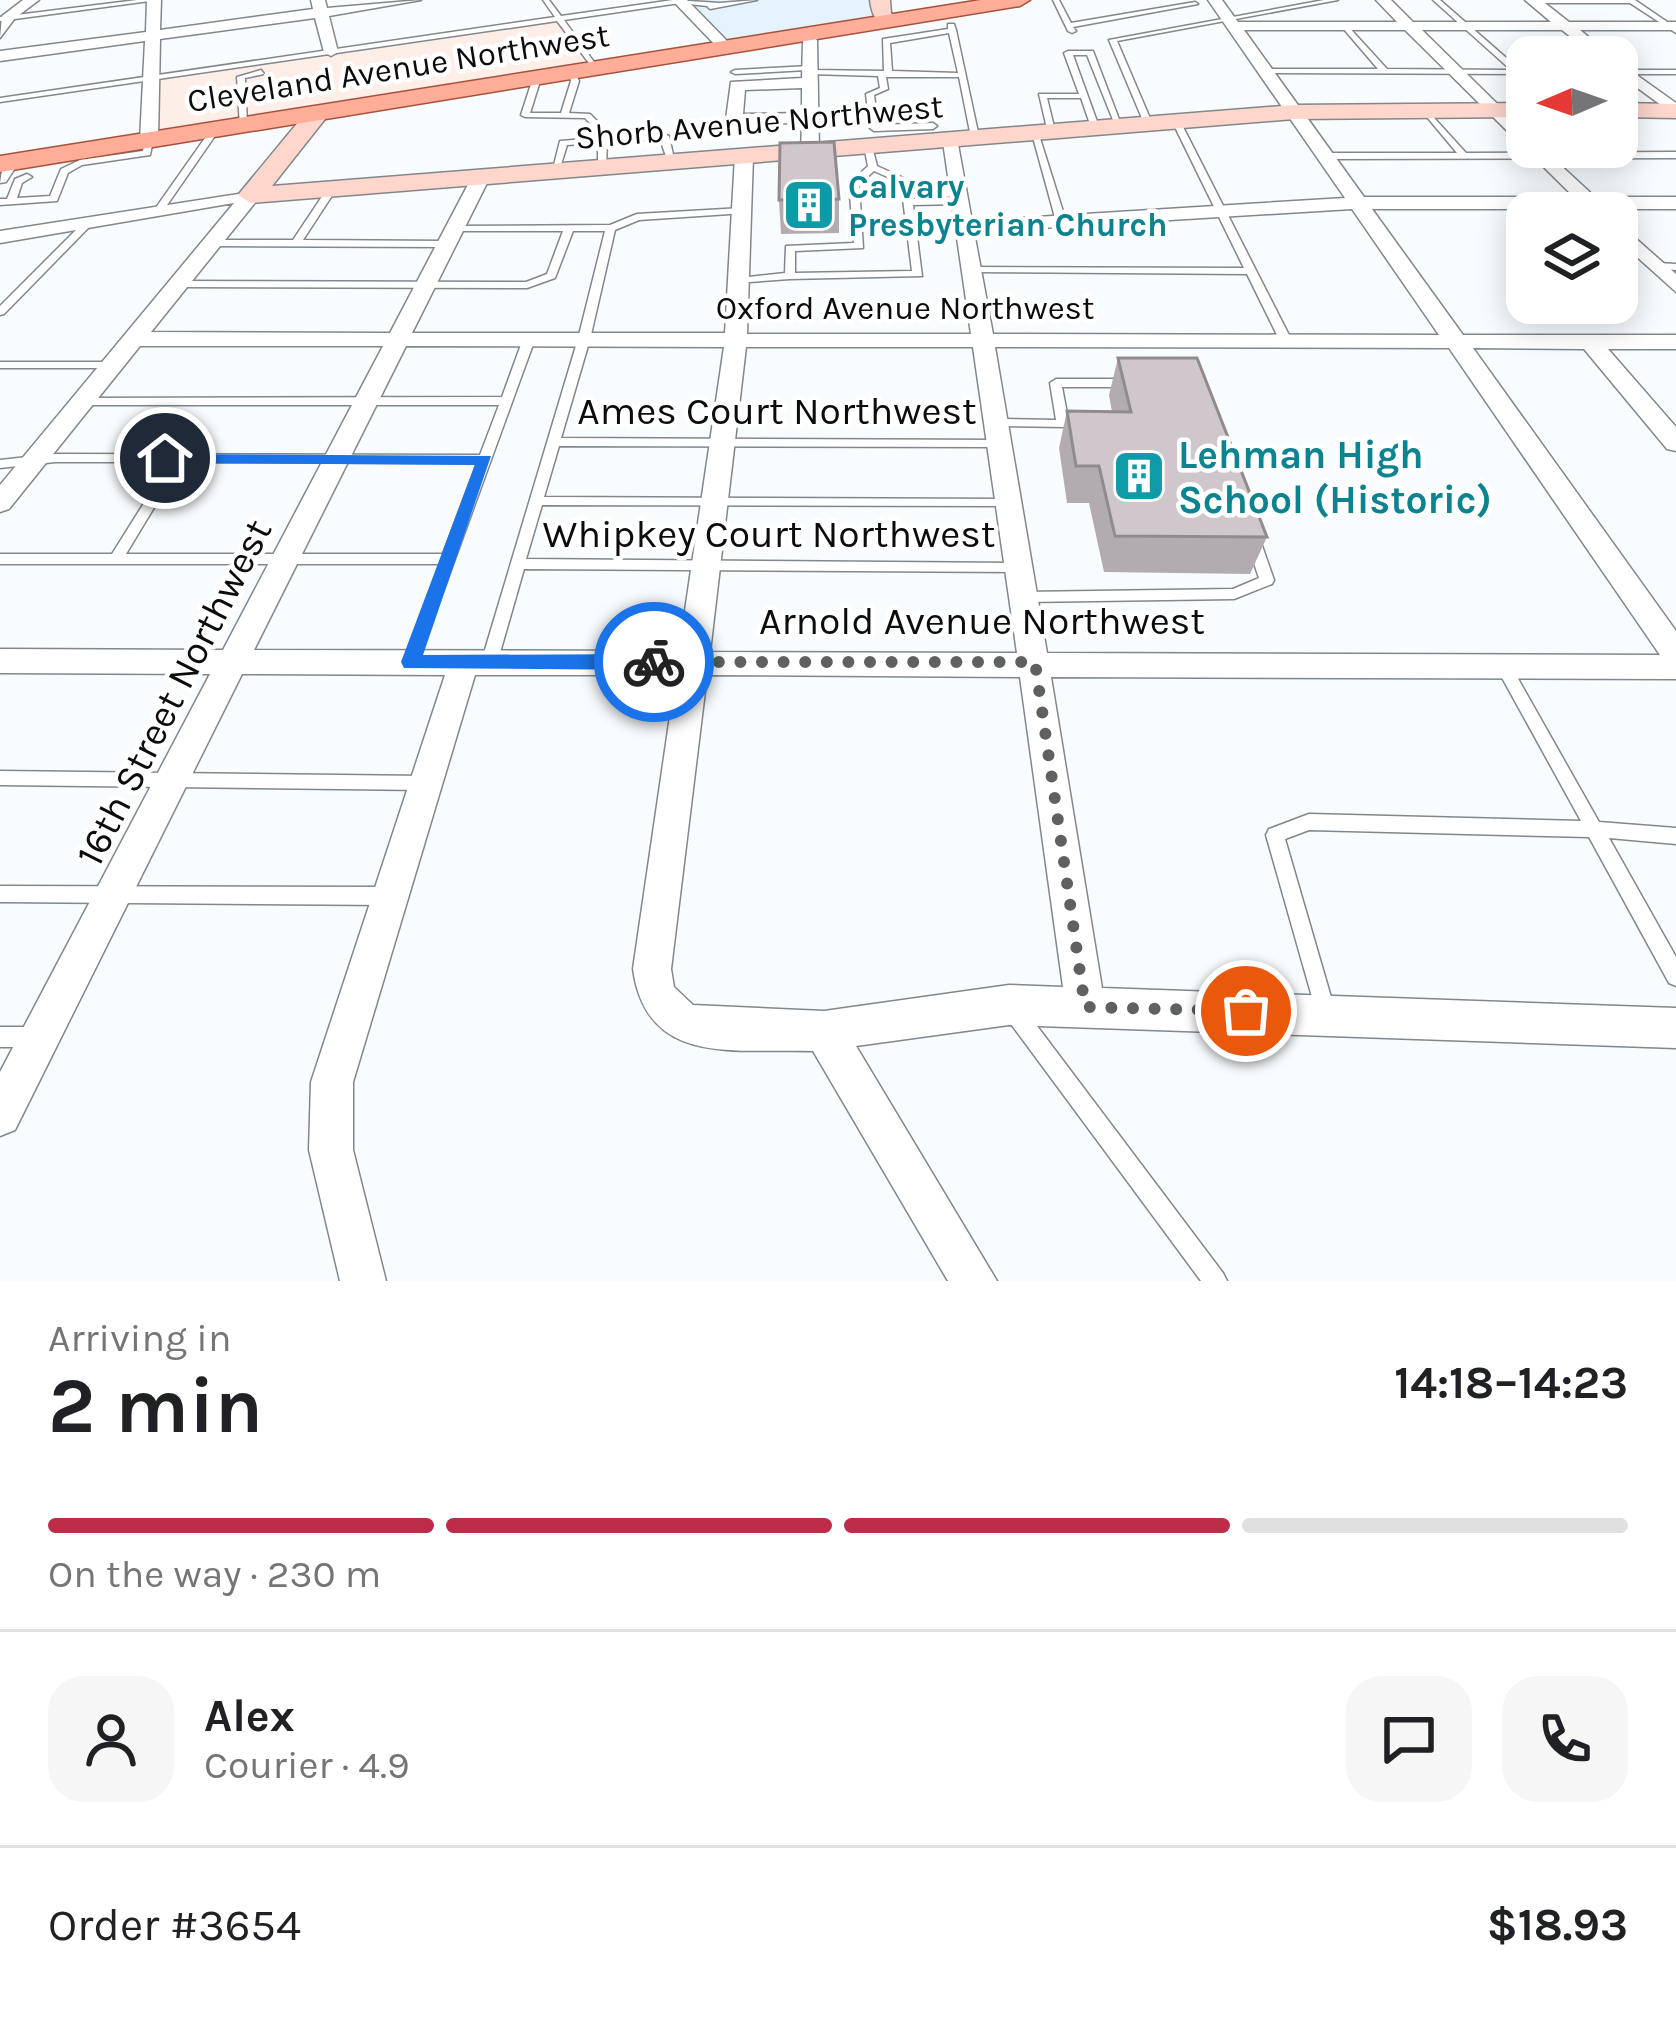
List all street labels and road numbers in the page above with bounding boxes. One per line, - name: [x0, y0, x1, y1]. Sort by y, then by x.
- street label: Cleveland Avenue Northwest: [185, 16, 612, 120]
- street label: Shorb Avenue Northwest: [574, 87, 945, 157]
- street label: Oxford Avenue Northwest: [716, 289, 1094, 327]
- street label: Ames Court Northwest: [577, 388, 977, 434]
- street label: Whipkey Court Northwest: [543, 511, 995, 557]
- street label: 16th Street Northwest: [67, 512, 281, 873]
- street label: Arnold Avenue Northwest: [759, 598, 1205, 644]

